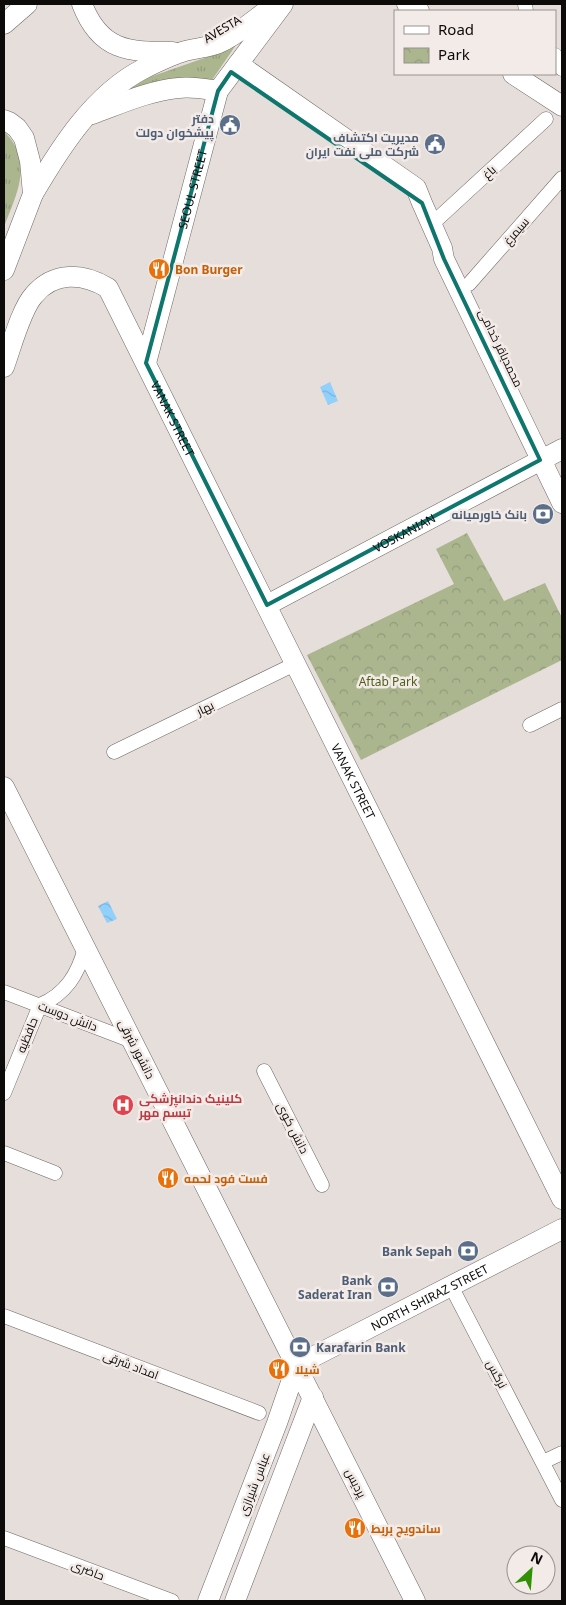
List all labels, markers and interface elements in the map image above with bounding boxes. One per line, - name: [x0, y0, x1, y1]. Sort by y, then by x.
- legend: [394, 10, 556, 75]
- street label: AVESTA: [200, 11, 244, 47]
- text: Road: [438, 19, 474, 39]
- text: Park: [438, 44, 470, 64]
- place label: دفتر پیشخوان دولت: [136, 110, 215, 142]
- public building icon: دفتر پیشخوان دولت: [218, 113, 242, 137]
- place label: مدیریت اکتشاف شرکت ملی نفت ایران: [306, 129, 419, 160]
- public building icon: مدیریت اکتشاف شرکت ملی نفت ایران: [423, 132, 447, 156]
- street label: SEOUL STREET: [173, 147, 211, 231]
- street label: باغ: [478, 161, 500, 183]
- street label: سیمرغ: [499, 213, 533, 249]
- restaurant icon: Bon Burger: [147, 257, 171, 281]
- place label: Bon Burger: [175, 261, 243, 278]
- street label: محمدباقر خدامی: [475, 306, 527, 390]
- street label: VANAK STREET: [147, 378, 199, 460]
- bank icon: بانک خاورمیانه: [531, 502, 555, 526]
- place label: بانک خاورمیانه: [452, 506, 527, 523]
- street label: VOSKANIAN: [370, 509, 438, 556]
- park label: Aftab Park: [359, 673, 418, 690]
- street label: بهار: [192, 696, 217, 720]
- street label: VANAK STREET: [328, 740, 380, 822]
- street label: دانش دوست: [36, 997, 100, 1035]
- street label: حافظیه: [12, 1015, 42, 1055]
- street label: دانشور شرقی: [115, 1016, 159, 1082]
- place label: کلینیک دندانپزشکی تبسم مهر: [138, 1090, 242, 1121]
- hospital icon: کلینیک دندانپزشکی تبسم مهر: [111, 1093, 135, 1117]
- street label: دانش کوی: [273, 1099, 313, 1157]
- restaurant icon: فست فود لحمه: [156, 1166, 180, 1190]
- place label: فست فود لحمه: [184, 1170, 268, 1187]
- bank icon: Bank Sepah: [456, 1239, 480, 1263]
- place label: Bank Sepah: [382, 1243, 452, 1260]
- street label: NORTH SHIRAZ STREET: [368, 1260, 491, 1334]
- place label: Bank Saderat Iran: [298, 1272, 373, 1303]
- bank icon: Bank Saderat Iran: [376, 1275, 400, 1299]
- bank icon: Karafarin Bank: [288, 1335, 312, 1359]
- place label: Karafarin Bank: [316, 1339, 406, 1356]
- street label: امداد شرقی: [101, 1347, 161, 1383]
- restaurant icon: شیلا: [267, 1357, 291, 1381]
- street label: نرگس: [482, 1357, 512, 1391]
- place label: شیلا: [295, 1361, 320, 1378]
- street label: عباس شیرازی: [234, 1450, 274, 1518]
- street label: پردیس: [341, 1465, 371, 1502]
- restaurant icon: ساندویچ بِربِط: [343, 1516, 367, 1540]
- place label: ساندویچ بِربِط: [371, 1520, 441, 1538]
- north arrow: [506, 1545, 556, 1595]
- text: N: [528, 1547, 546, 1569]
- street label: حاضری: [69, 1556, 107, 1584]

